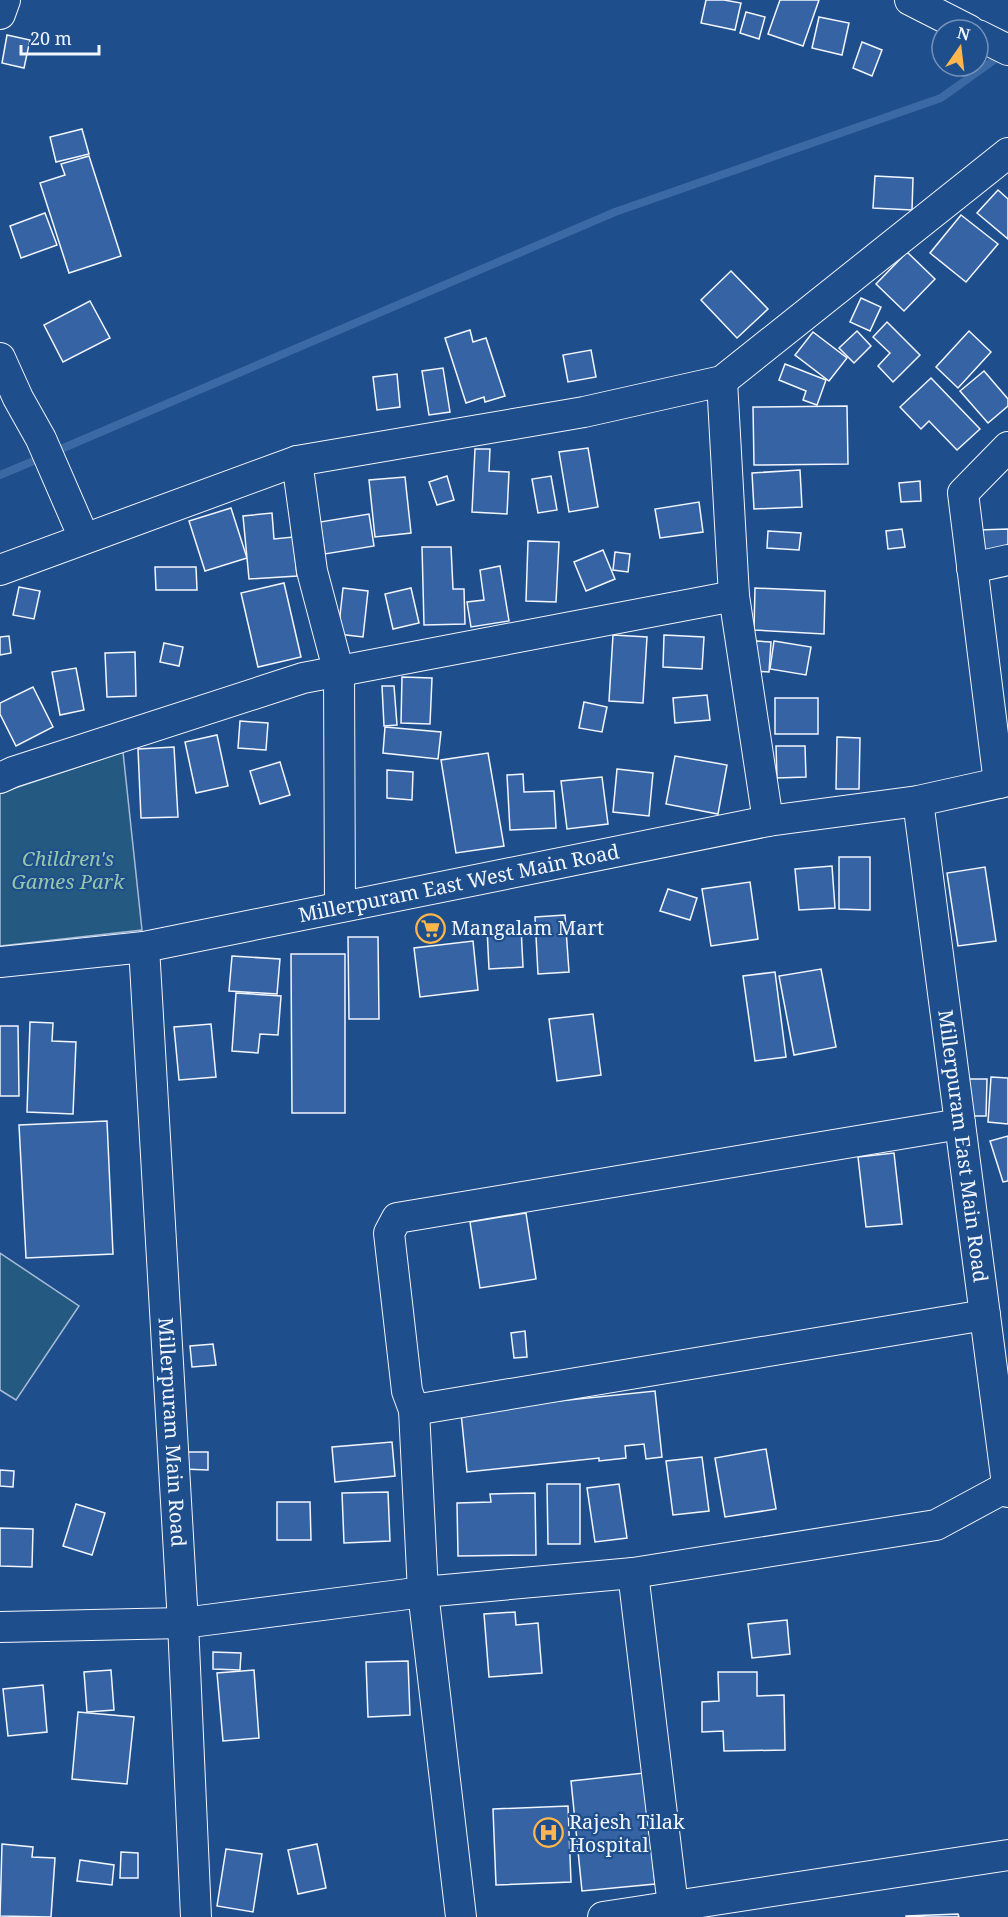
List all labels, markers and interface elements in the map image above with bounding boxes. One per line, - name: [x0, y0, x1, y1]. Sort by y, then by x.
- scale bar: [21, 18, 99, 56]
- north arrow: [930, 18, 990, 78]
- text: N: [955, 21, 973, 46]
- text: 20 m: [30, 26, 72, 50]
- street label: Millerpuram East West Main Road: [296, 837, 622, 928]
- park label: Children's Games Park: [12, 845, 125, 895]
- supermarket icon: Mangalam Mart: [414, 912, 446, 944]
- place label: Mangalam Mart: [451, 914, 604, 941]
- street label: Millerpuram East Main Road: [932, 1008, 995, 1284]
- street label: Millerpuram Main Road: [152, 1317, 193, 1548]
- place label: Rajesh Tilak Hospital: [569, 1808, 685, 1858]
- hospital icon: Rajesh Tilak Hospital: [532, 1817, 564, 1849]

